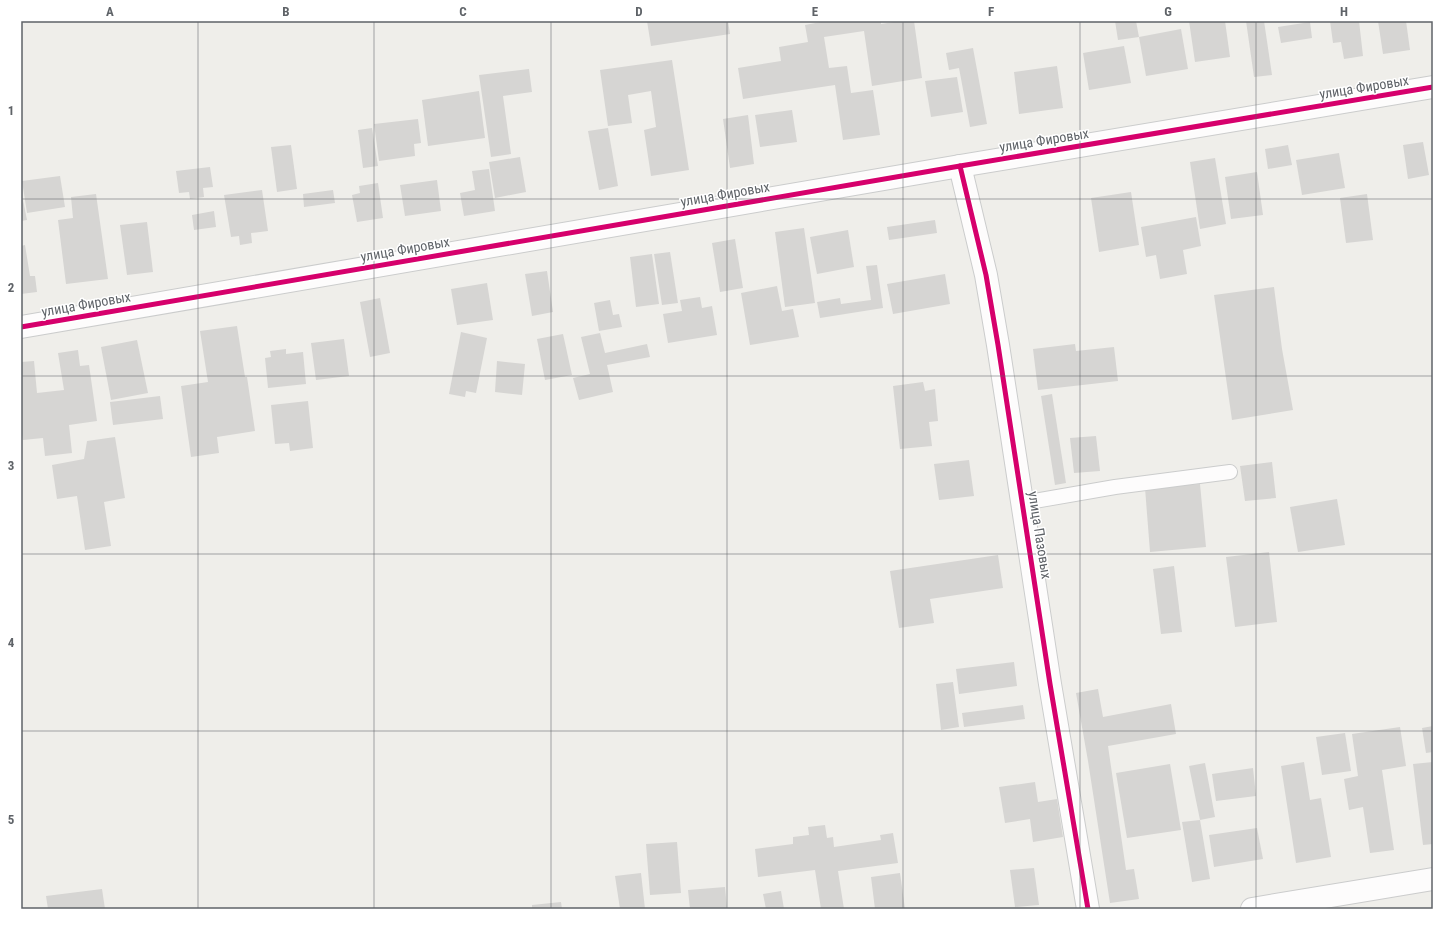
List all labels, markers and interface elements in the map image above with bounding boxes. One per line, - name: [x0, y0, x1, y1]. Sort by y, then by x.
- text: A: [106, 4, 114, 19]
- text: B: [282, 4, 290, 19]
- text: C: [459, 4, 467, 19]
- text: D: [635, 4, 643, 19]
- text: E: [812, 4, 819, 19]
- text: F: [988, 4, 994, 19]
- text: G: [1164, 4, 1172, 19]
- text: H: [1340, 4, 1348, 19]
- street label: улица Фировых: [1318, 72, 1410, 102]
- text: 1: [8, 103, 14, 118]
- street label: улица Фировых: [998, 125, 1090, 155]
- street label: улица Фировых: [679, 178, 771, 210]
- street label: улица Фировых: [359, 233, 451, 265]
- text: 2: [8, 280, 15, 295]
- street label: улица Фировых: [40, 288, 132, 320]
- text: 3: [8, 458, 14, 473]
- street label: улица Пазовых: [1025, 490, 1055, 580]
- text: 4: [8, 635, 15, 650]
- text: 5: [8, 812, 15, 827]

